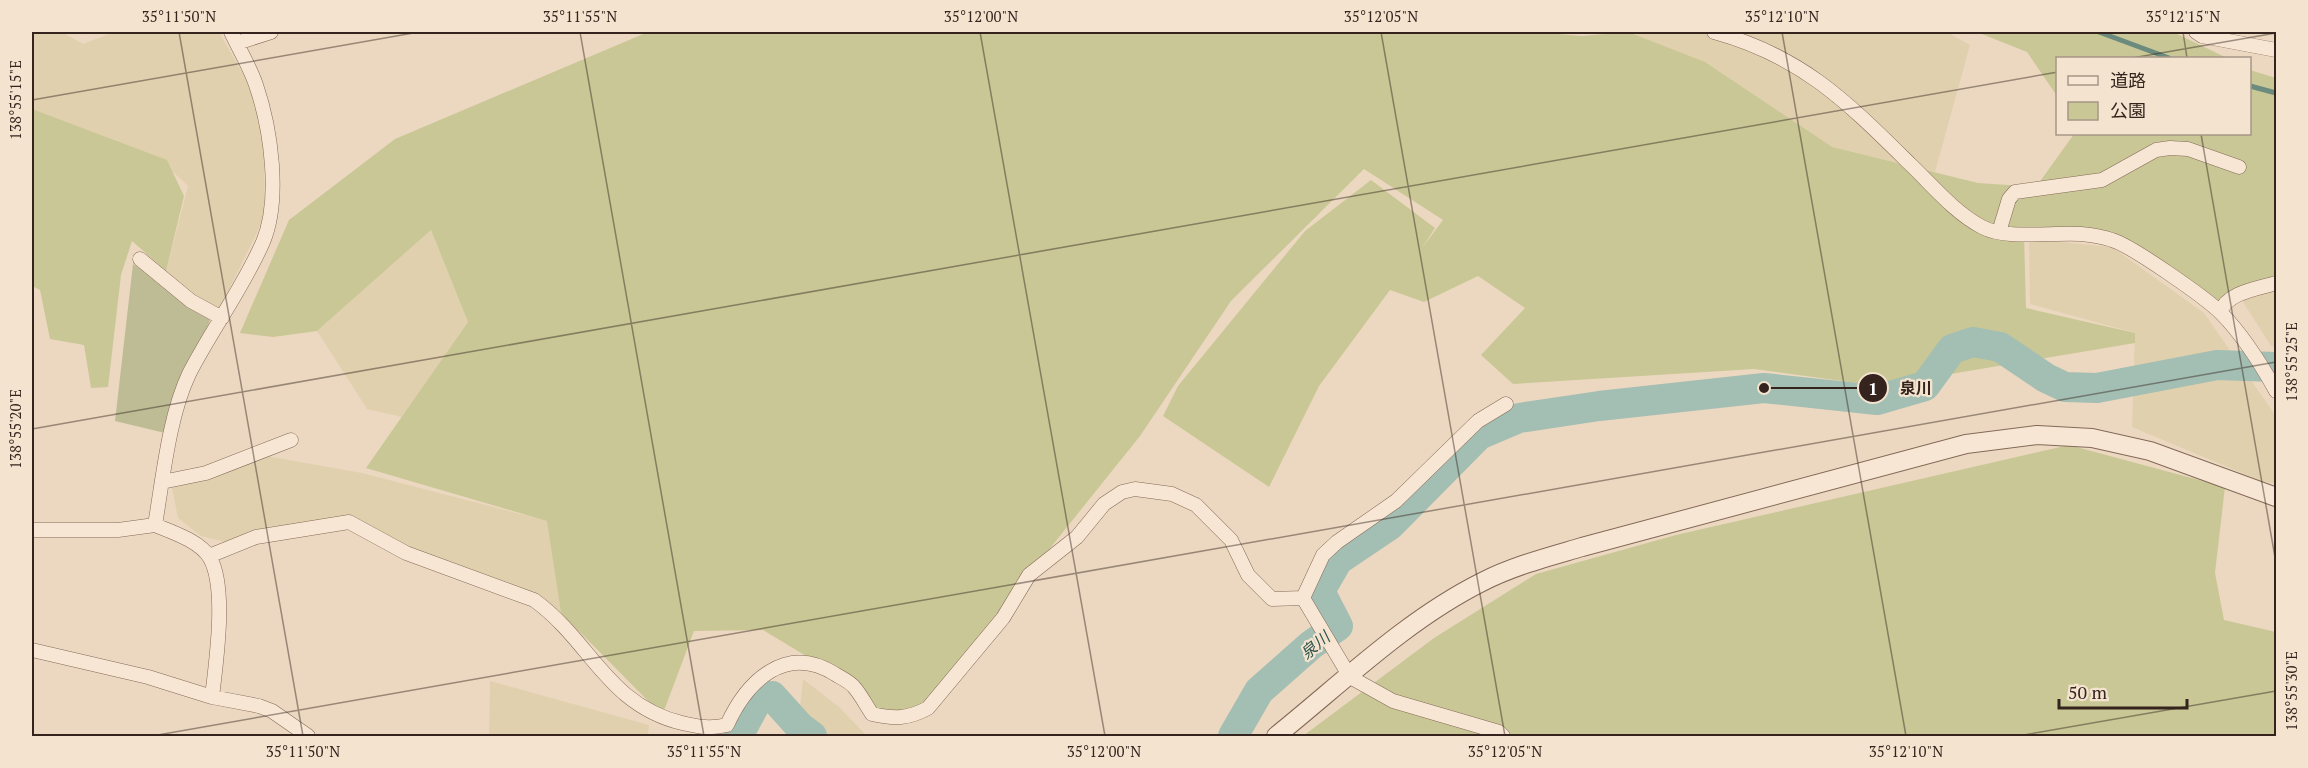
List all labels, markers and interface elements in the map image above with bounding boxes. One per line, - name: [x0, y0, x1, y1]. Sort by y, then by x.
- text: 35°11'50"N: [142, 6, 216, 26]
- text: 35°11'55"N: [543, 6, 617, 26]
- text: 35°12'00"N: [944, 6, 1018, 26]
- text: 35°12'05"N: [1344, 6, 1418, 26]
- text: 35°12'10"N: [1745, 6, 1819, 26]
- text: 35°12'15"N: [2146, 6, 2220, 26]
- legend: [2056, 57, 2251, 135]
- text: 138°55'15"E: [5, 60, 25, 140]
- text: 道路: [2110, 68, 2146, 92]
- text: 公園: [2110, 98, 2146, 122]
- text: 138°55'25"E: [2281, 322, 2301, 402]
- callout: 泉川: [1858, 371, 1944, 405]
- text: 1: [1868, 376, 1878, 400]
- text: 泉川: [1900, 377, 1932, 399]
- text: 138°55'20"E: [5, 389, 25, 469]
- water label: 泉川: [1296, 625, 1336, 664]
- text: 138°55'30"E: [2281, 651, 2301, 731]
- scale bar: [2059, 672, 2186, 710]
- text: 50 m: [2068, 680, 2108, 704]
- text: 35°11'50"N: [266, 741, 340, 761]
- text: 35°11'55"N: [667, 741, 741, 761]
- text: 35°12'00"N: [1067, 741, 1141, 761]
- text: 35°12'05"N: [1468, 741, 1542, 761]
- text: 35°12'10"N: [1869, 741, 1943, 761]

